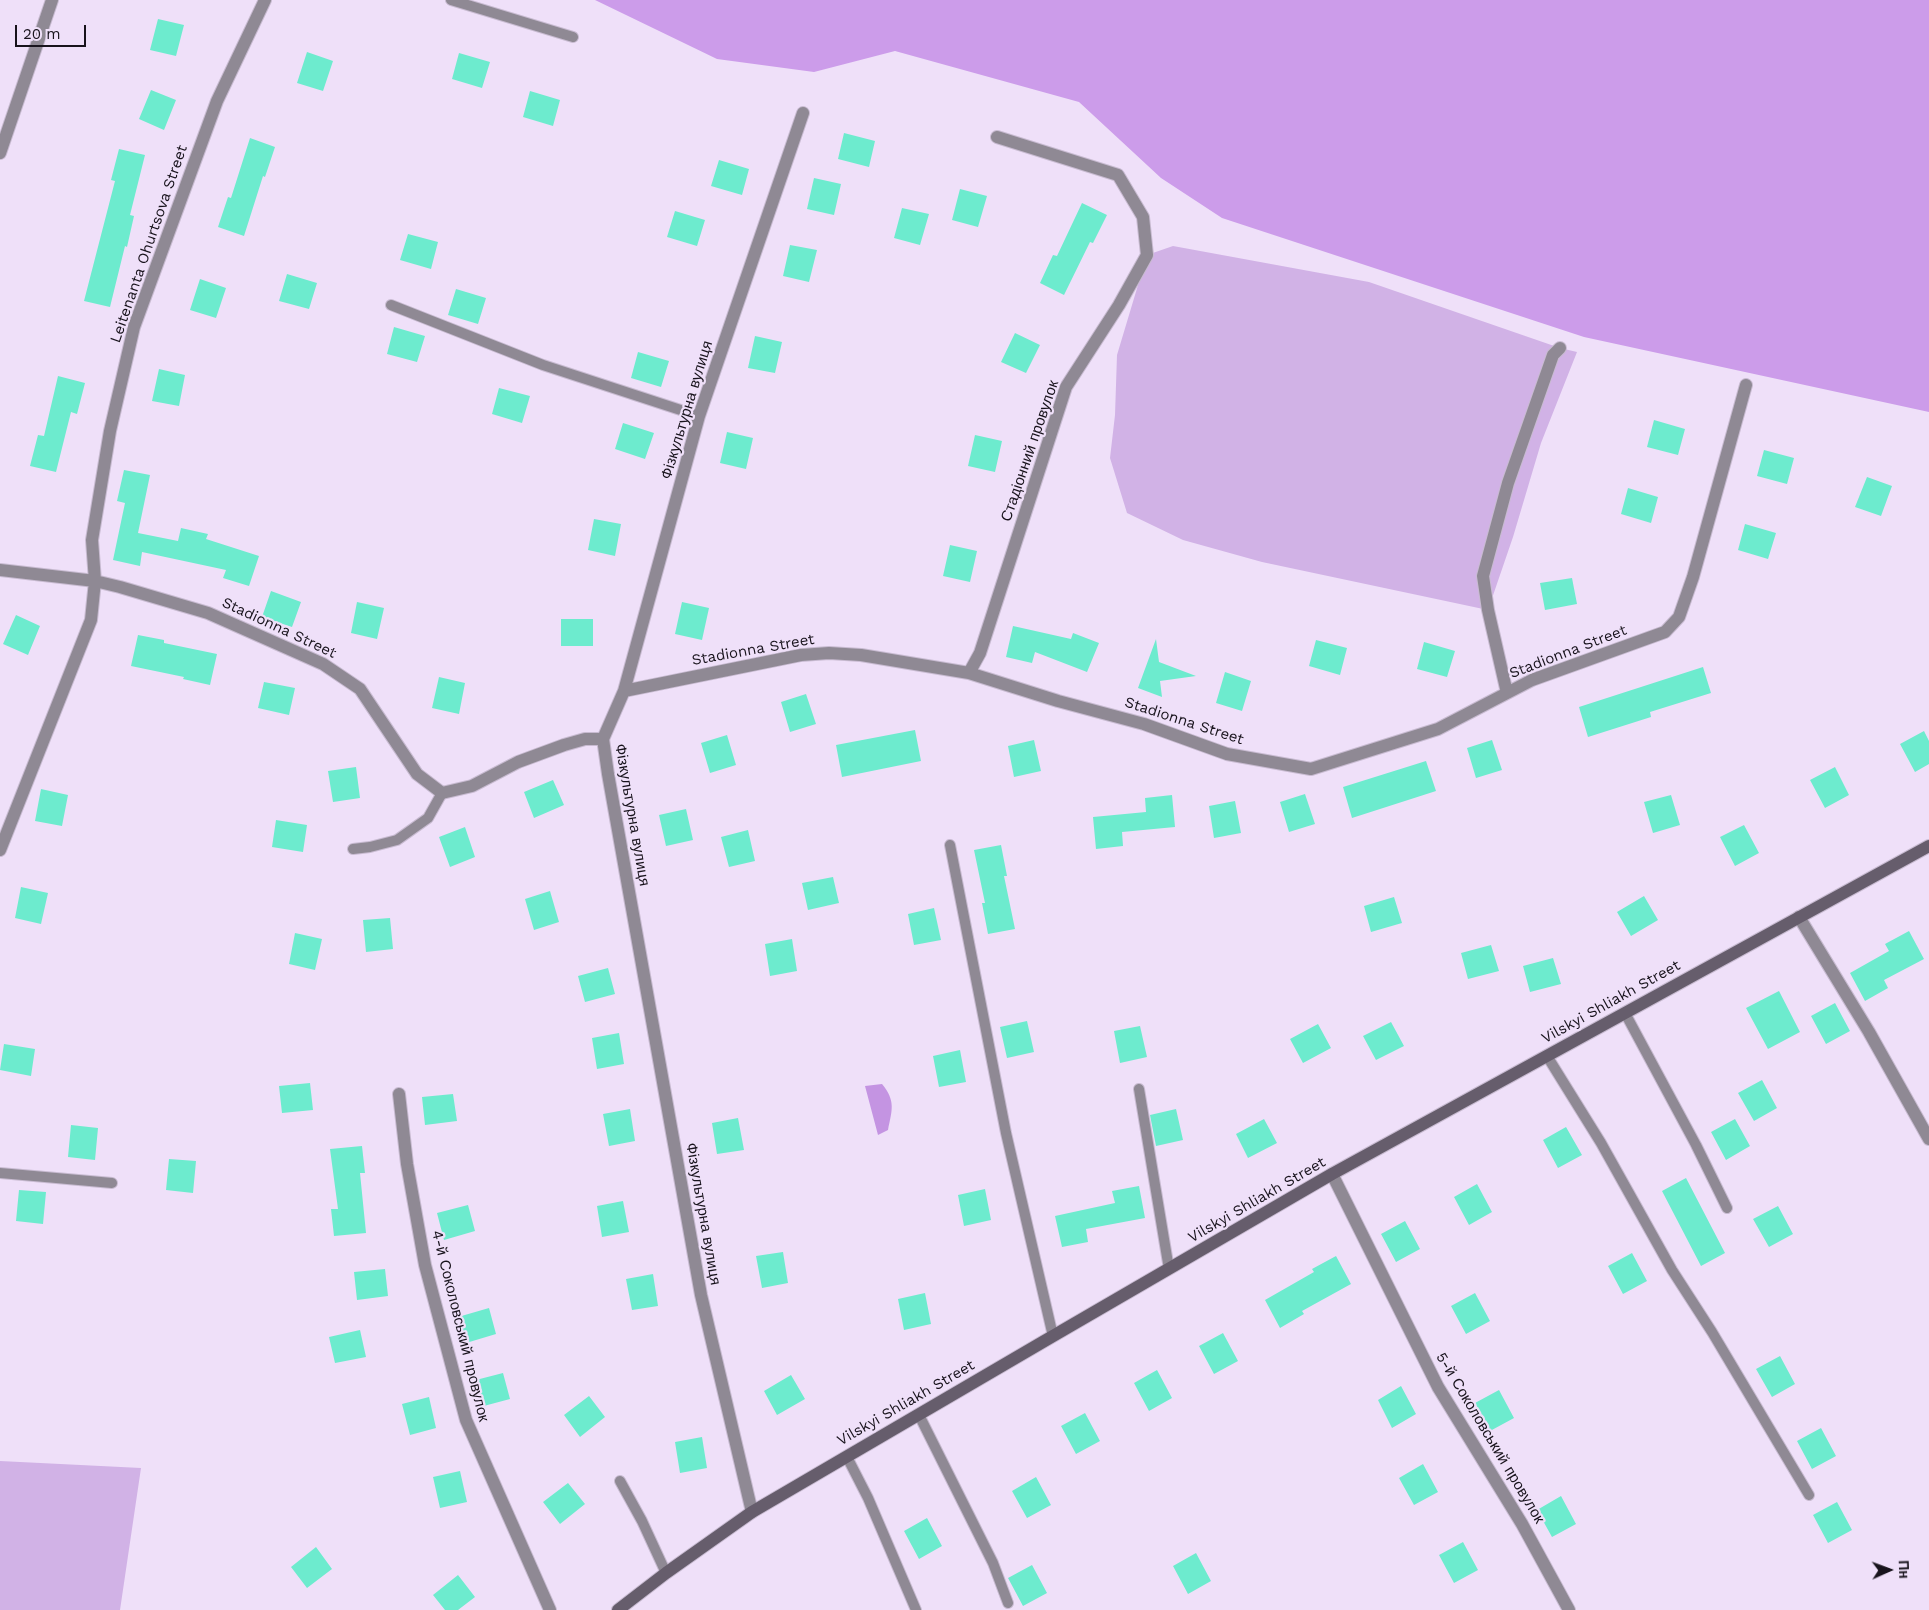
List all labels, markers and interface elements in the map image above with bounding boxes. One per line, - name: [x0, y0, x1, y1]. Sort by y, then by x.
- scale bar: [18, 15, 89, 47]
- text: 20 m: [23, 25, 61, 43]
- street label: Leitenanta Ohurtsova Street: [107, 143, 191, 345]
- street label: Фізкультурна вулиця: [657, 339, 717, 481]
- street label: Стадіонний провулок: [997, 378, 1063, 524]
- street label: Stadionna Street: [219, 594, 339, 662]
- street label: Stadionna Street: [1507, 621, 1629, 683]
- street label: Stadionna Street: [690, 630, 816, 670]
- street label: Stadionna Street: [1122, 693, 1246, 749]
- street label: Фізкультурна вулиця: [611, 743, 653, 887]
- street label: Vilskyi Shliakh Street: [1539, 956, 1683, 1048]
- street label: Фізкультурна вулиця: [682, 1142, 724, 1286]
- street label: Vilskyi Shliakh Street: [1185, 1153, 1329, 1247]
- street label: 4-й Соколовський провулок: [428, 1228, 492, 1424]
- street label: 5-й Соколовський провулок: [1432, 1349, 1548, 1527]
- street label: Vilskyi Shliakh Street: [834, 1356, 978, 1450]
- north arrow: [1864, 1545, 1914, 1595]
- text: Пн: [1896, 1560, 1912, 1579]

